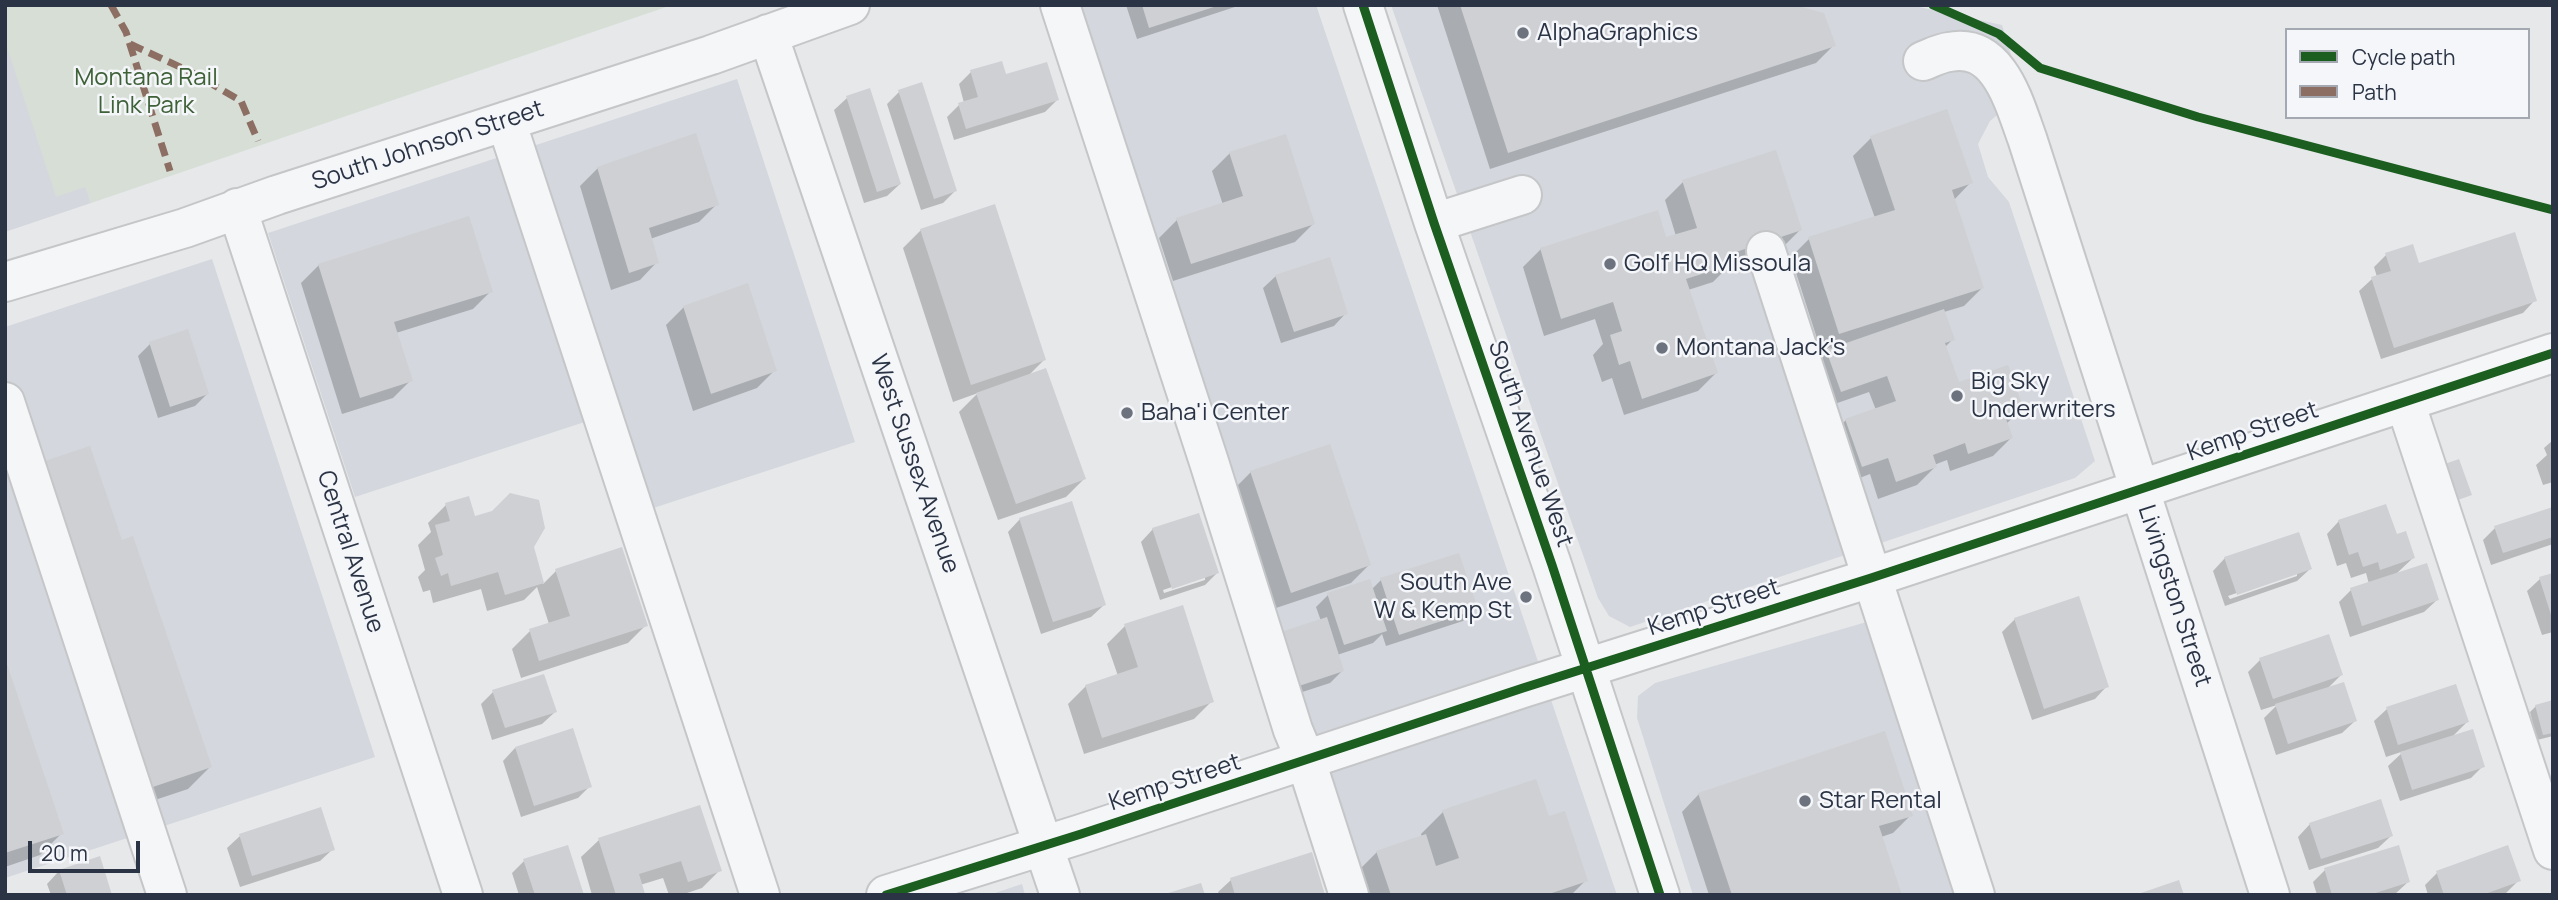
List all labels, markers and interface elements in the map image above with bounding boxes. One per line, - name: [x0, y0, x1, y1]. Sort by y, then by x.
- place label: AlphaGraphics: [1537, 19, 1698, 47]
- marker: AlphaGraphics: [1515, 25, 1531, 41]
- legend: [2285, 28, 2530, 119]
- text: Cycle path: [2352, 43, 2455, 71]
- park label: Montana Rail Link Park: [74, 64, 218, 120]
- text: Path: [2352, 78, 2397, 106]
- street label: South Johnson Street: [308, 95, 548, 197]
- place label: Golf HQ Missoula: [1624, 250, 1811, 278]
- marker: Golf HQ Missoula: [1602, 256, 1618, 272]
- place label: Montana Jack's: [1676, 334, 1845, 362]
- street label: South Avenue West: [1481, 337, 1579, 551]
- marker: Montana Jack's: [1654, 340, 1670, 356]
- street label: West Sussex Avenue: [863, 351, 965, 577]
- place label: Big Sky Underwriters: [1971, 368, 2116, 424]
- marker: Big Sky Underwriters: [1949, 388, 1965, 404]
- street label: Kemp Street: [2184, 396, 2322, 468]
- place label: Baha'i Center: [1141, 399, 1289, 427]
- marker: Baha'i Center: [1119, 405, 1135, 421]
- street label: Central Avenue: [310, 467, 390, 637]
- street label: Livingston Street: [2131, 501, 2217, 691]
- place label: South Ave W & Kemp St: [1374, 569, 1512, 625]
- street label: Kemp Street: [1644, 573, 1784, 643]
- marker: South Ave W & Kemp St: [1518, 589, 1534, 605]
- street label: Kemp Street: [1105, 748, 1245, 818]
- place label: Star Rental: [1819, 787, 1942, 815]
- marker: Star Rental: [1797, 793, 1813, 809]
- scale bar: [32, 827, 144, 871]
- text: 20 m: [41, 839, 88, 867]

